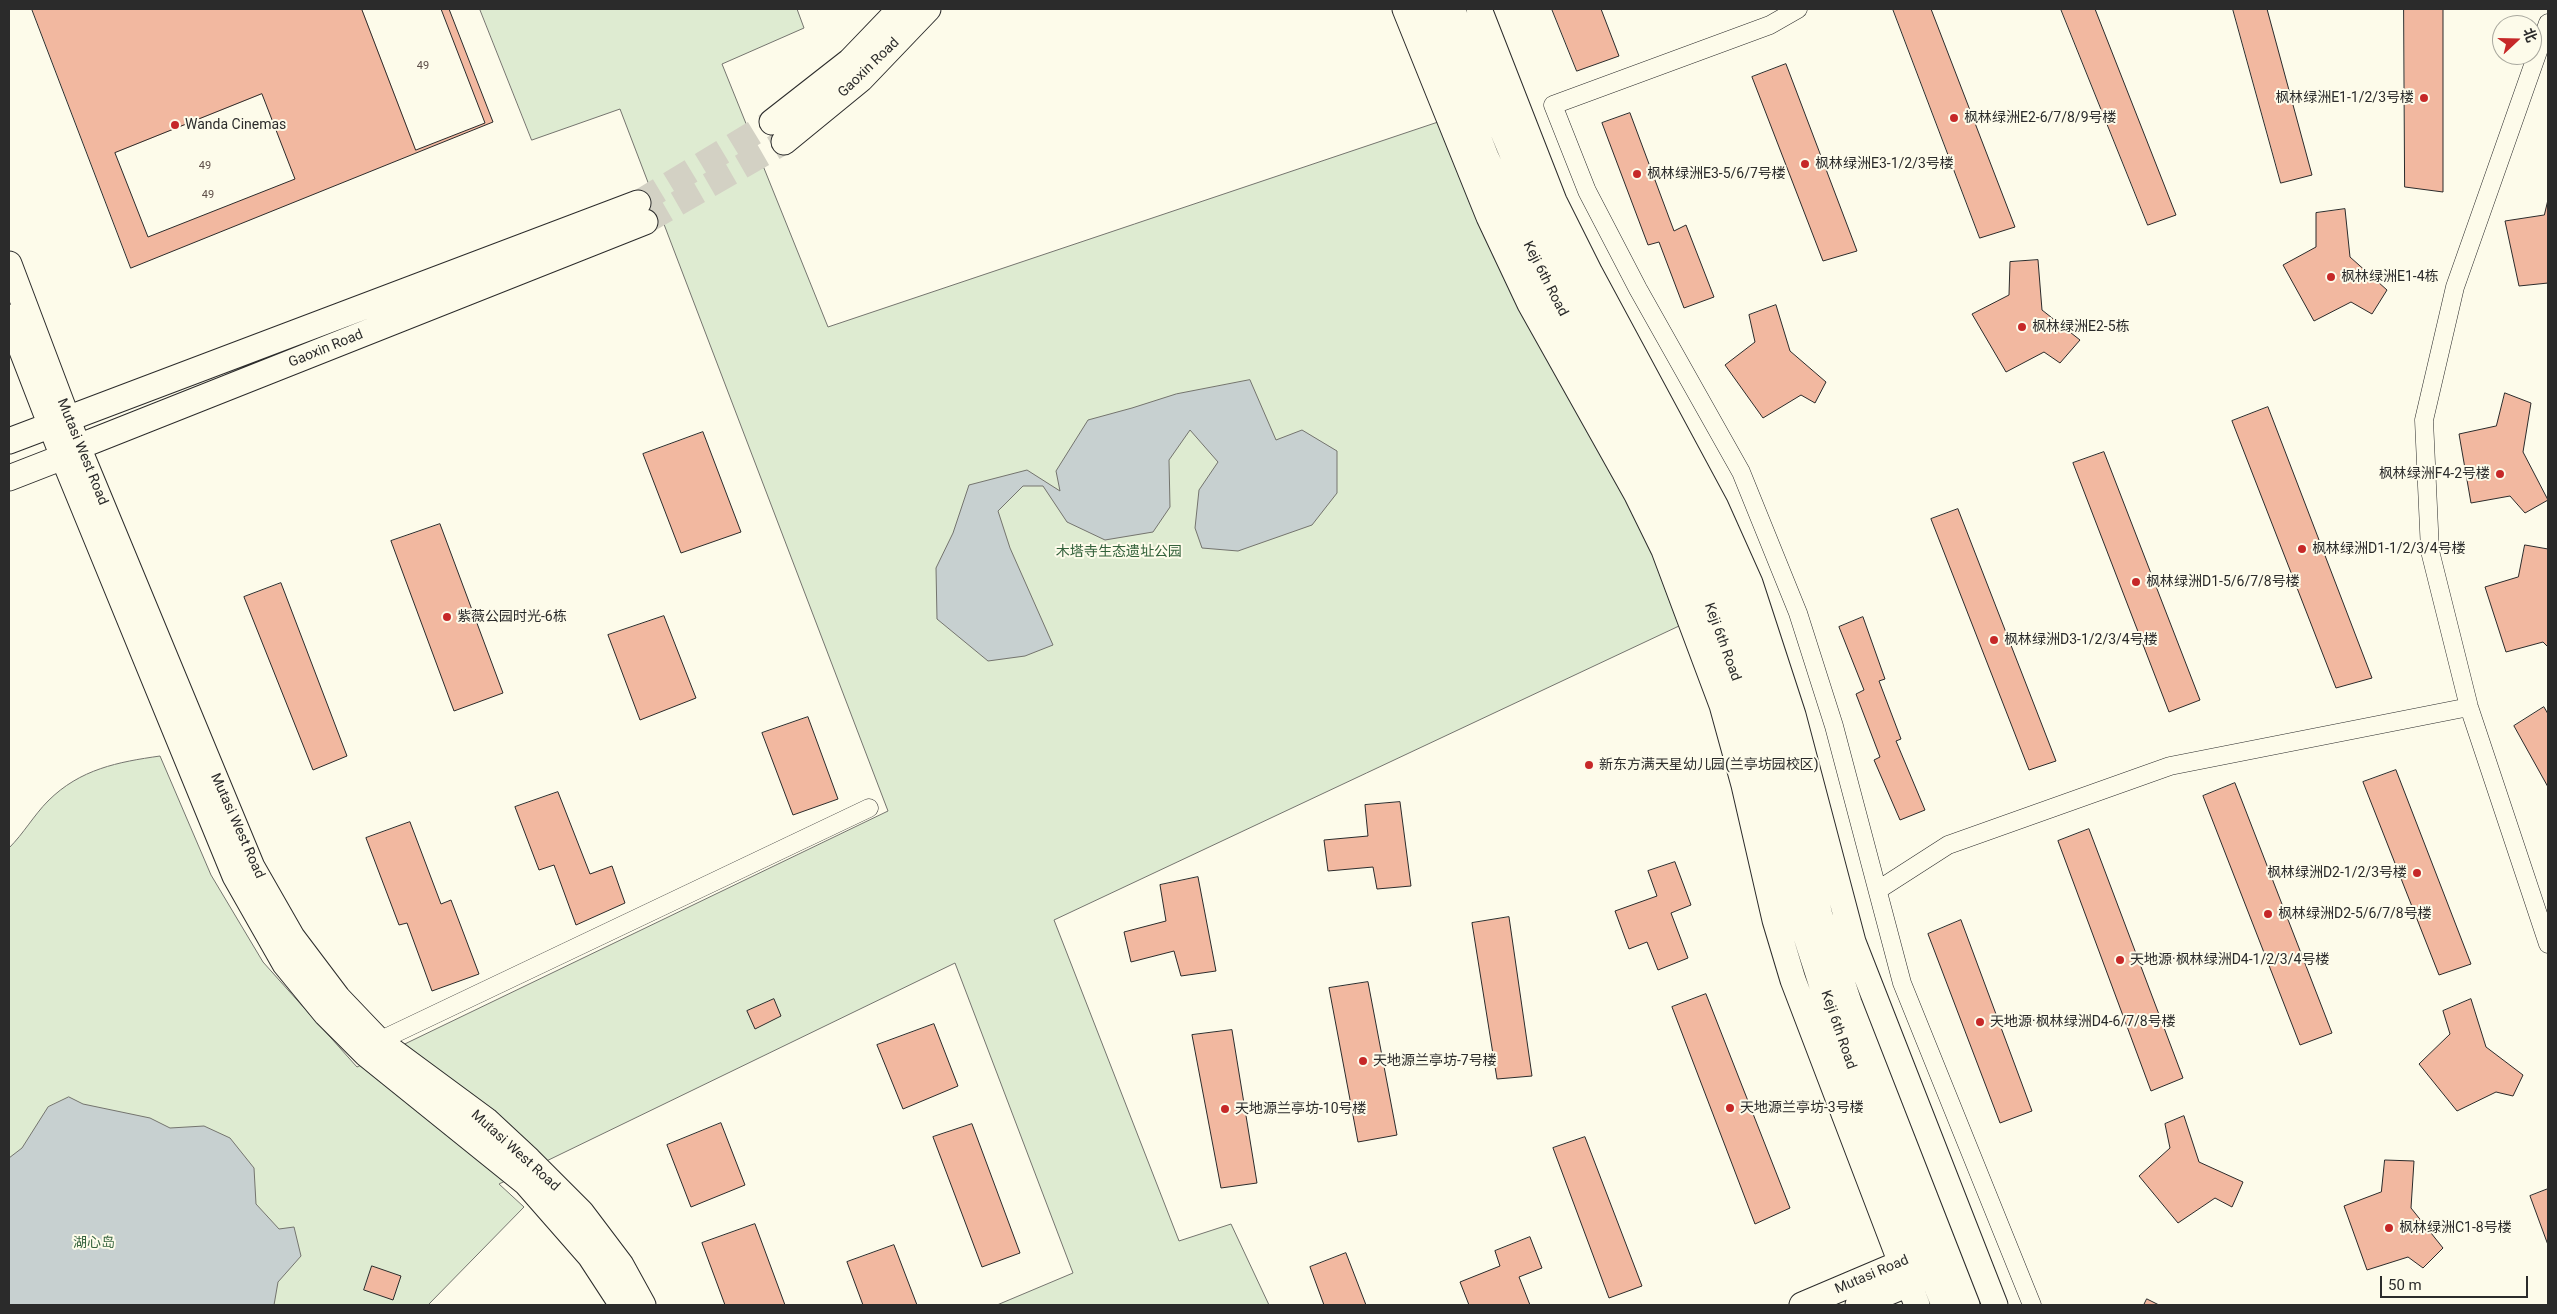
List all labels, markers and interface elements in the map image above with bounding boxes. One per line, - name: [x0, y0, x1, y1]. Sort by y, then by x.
- north arrow: [2492, 15, 2542, 65]
- text: 北: [2520, 26, 2540, 44]
- street label: Gaoxin Road: [835, 35, 903, 101]
- house number: 49: [417, 59, 429, 73]
- place label: 枫林绿洲E1-1/2/3号楼: [2275, 90, 2414, 106]
- marker: 枫林绿洲E1-1/2/3号楼: [2418, 92, 2430, 104]
- place label: 枫林绿洲E2-6/7/8/9号楼: [1964, 110, 2116, 126]
- marker: 枫林绿洲E2-6/7/8/9号楼: [1948, 112, 1960, 124]
- place label: Wanda Cinemas: [185, 117, 286, 133]
- marker: Wanda Cinemas: [169, 119, 181, 131]
- place label: 枫林绿洲E3-1/2/3号楼: [1815, 156, 1954, 172]
- marker: 枫林绿洲E3-1/2/3号楼: [1799, 158, 1811, 170]
- house number: 49: [199, 159, 211, 173]
- place label: 枫林绿洲E3-5/6/7号楼: [1647, 166, 1786, 182]
- marker: 枫林绿洲E3-5/6/7号楼: [1631, 168, 1643, 180]
- house number: 49: [202, 188, 214, 202]
- street label: Keji 6th Road: [1519, 239, 1571, 319]
- place label: 枫林绿洲E1-4栋: [2341, 269, 2439, 285]
- marker: 枫林绿洲E1-4栋: [2325, 271, 2337, 283]
- place label: 枫林绿洲E2-5栋: [2032, 319, 2130, 335]
- marker: 枫林绿洲E2-5栋: [2016, 321, 2028, 333]
- street label: Gaoxin Road: [286, 326, 366, 372]
- street label: Mutasi West Road: [53, 396, 111, 508]
- place label: 枫林绿洲F4-2号楼: [2379, 466, 2490, 482]
- marker: 枫林绿洲F4-2号楼: [2494, 468, 2506, 480]
- place label: 枫林绿洲D1-1/2/3/4号楼: [2312, 541, 2466, 557]
- marker: 枫林绿洲D1-1/2/3/4号楼: [2296, 543, 2308, 555]
- park label: 木塔寺生态遗址公园: [1056, 544, 1182, 560]
- place label: 枫林绿洲D1-5/6/7/8号楼: [2146, 574, 2300, 590]
- marker: 枫林绿洲D1-5/6/7/8号楼: [2130, 576, 2142, 588]
- street label: Keji 6th Road: [1700, 601, 1744, 683]
- place label: 紫薇公园时光-6栋: [457, 609, 567, 625]
- marker: 紫薇公园时光-6栋: [441, 611, 453, 623]
- place label: 枫林绿洲D3-1/2/3/4号楼: [2004, 632, 2158, 648]
- marker: 枫林绿洲D3-1/2/3/4号楼: [1988, 634, 2000, 646]
- place label: 新东方满天星幼儿园(兰亭坊园校区): [1599, 757, 1819, 773]
- marker: 新东方满天星幼儿园(兰亭坊园校区): [1583, 759, 1595, 771]
- street label: Mutasi West Road: [206, 771, 268, 881]
- place label: 枫林绿洲D2-1/2/3号楼: [2267, 865, 2407, 881]
- marker: 枫林绿洲D2-1/2/3号楼: [2411, 867, 2423, 879]
- place label: 枫林绿洲D2-5/6/7/8号楼: [2278, 906, 2432, 922]
- marker: 枫林绿洲D2-5/6/7/8号楼: [2262, 908, 2274, 920]
- place label: 天地源·枫林绿洲D4-1/2/3/4号楼: [2130, 952, 2329, 968]
- marker: 天地源·枫林绿洲D4-1/2/3/4号楼: [2114, 954, 2126, 966]
- street label: Keji 6th Road: [1817, 988, 1859, 1072]
- place label: 天地源·枫林绿洲D4-6/7/8号楼: [1990, 1014, 2176, 1030]
- marker: 天地源·枫林绿洲D4-6/7/8号楼: [1974, 1016, 1986, 1028]
- place label: 天地源兰亭坊-7号楼: [1373, 1053, 1497, 1069]
- marker: 天地源兰亭坊-7号楼: [1357, 1055, 1369, 1067]
- place label: 天地源兰亭坊-3号楼: [1740, 1100, 1864, 1116]
- place label: 天地源兰亭坊-10号楼: [1235, 1101, 1367, 1117]
- marker: 天地源兰亭坊-3号楼: [1724, 1102, 1736, 1114]
- marker: 天地源兰亭坊-10号楼: [1219, 1103, 1231, 1115]
- street label: Mutasi West Road: [467, 1107, 563, 1195]
- place label: 枫林绿洲C1-8号楼: [2399, 1220, 2512, 1236]
- marker: 枫林绿洲C1-8号楼: [2383, 1222, 2395, 1234]
- park label: 湖心岛: [73, 1235, 115, 1251]
- street label: Mutasi Road: [1833, 1252, 1911, 1298]
- scale bar: [2382, 1266, 2530, 1298]
- text: 50 m: [2388, 1276, 2422, 1294]

